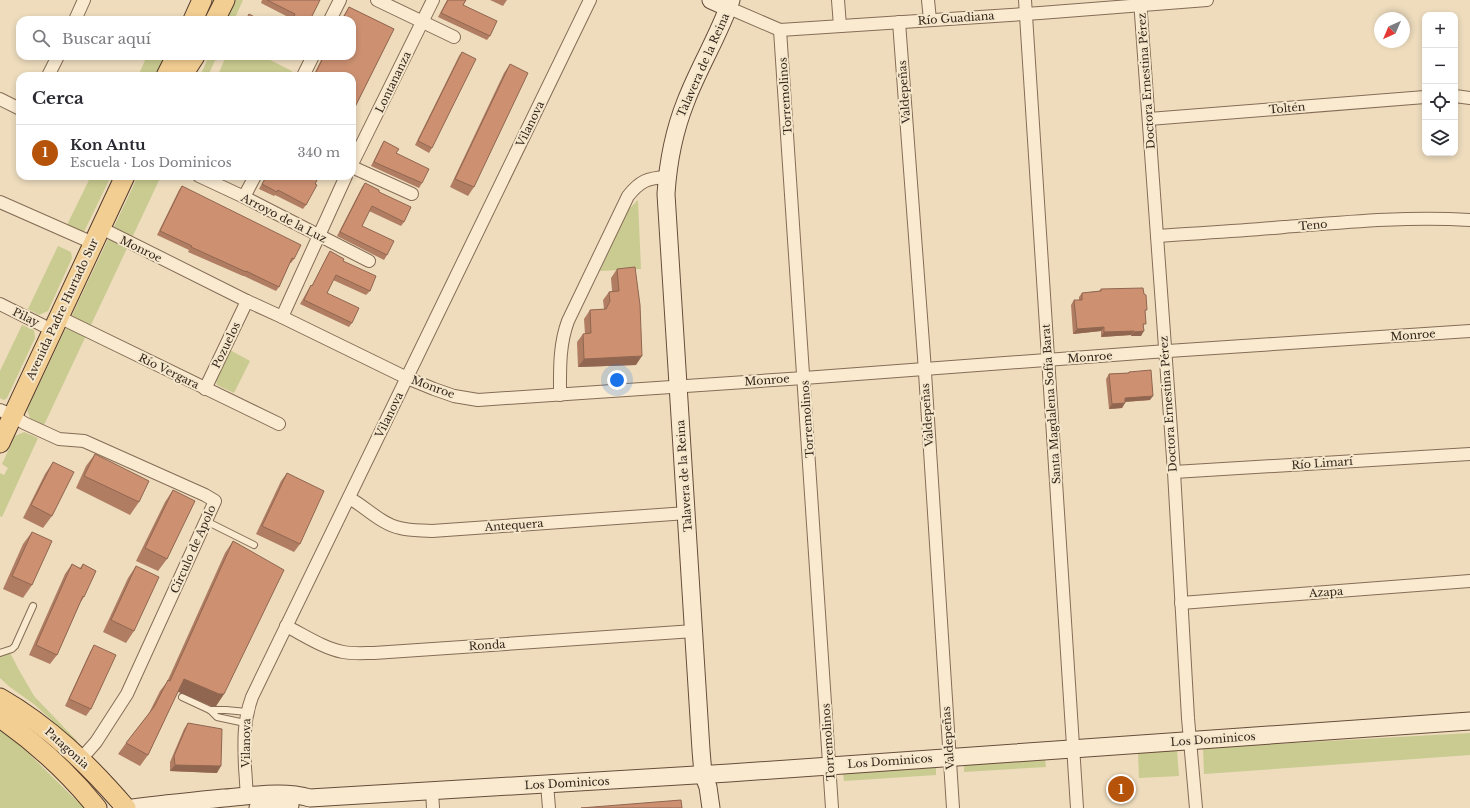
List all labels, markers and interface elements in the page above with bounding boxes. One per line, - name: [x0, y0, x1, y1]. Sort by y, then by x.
- street label: Río Guadiana: [917, 8, 996, 28]
- street label: Talavera de la Reina: [674, 10, 733, 119]
- street label: Doctora Ernestina Pérez: [1134, 12, 1158, 150]
- north arrow: [1374, 12, 1410, 48]
- map controls: [1422, 12, 1458, 156]
- button: +: [1422, 12, 1458, 48]
- search box: [16, 16, 356, 60]
- icon: search: [30, 27, 52, 49]
- text: Buscar aquí: [62, 29, 151, 48]
- street label: Lontananza: [372, 48, 414, 115]
- button: −: [1422, 48, 1458, 84]
- street label: Torremolinos: [775, 57, 795, 135]
- street label: Valdepeñas: [895, 60, 913, 125]
- button: locate: [1422, 84, 1458, 120]
- text: Cerca: [32, 88, 84, 109]
- street label: Vilanova: [512, 98, 547, 150]
- street label: Toltén: [1268, 99, 1306, 117]
- button: layers: [1422, 120, 1458, 156]
- text: Kon Antu: [70, 135, 146, 154]
- text: 1: [42, 144, 48, 161]
- text: 340 m: [297, 144, 340, 161]
- text: Escuela · Los Dominicos: [70, 154, 232, 171]
- street label: Arroyo de la Luz: [238, 190, 329, 246]
- street label: Teno: [1298, 217, 1328, 233]
- street label: Monroe: [118, 233, 164, 265]
- street label: Avenida Padre Hurtado Sur: [23, 235, 101, 383]
- street label: Pilay: [10, 305, 42, 329]
- street label: Pozuelos: [209, 319, 243, 371]
- street label: Santa Magdalena Sofía Barat: [1038, 323, 1064, 485]
- street label: Monroe: [1390, 326, 1436, 344]
- street label: Doctora Ernestina Pérez: [1156, 335, 1180, 473]
- street label: Monroe: [1067, 348, 1113, 366]
- street label: Río Vergara: [136, 350, 202, 392]
- your location: [607, 370, 627, 390]
- street label: Monroe: [744, 371, 790, 389]
- street label: Monroe: [409, 373, 457, 401]
- street label: Torremolinos: [797, 380, 817, 458]
- street label: Valdepeñas: [918, 383, 936, 448]
- street label: Vilanova: [371, 389, 406, 441]
- street label: Talavera de la Reina: [673, 419, 695, 532]
- street label: Río Limarí: [1291, 454, 1353, 472]
- street label: Círculo de Apolo: [167, 503, 219, 595]
- street label: Antequera: [483, 516, 545, 534]
- street label: Azapa: [1307, 584, 1344, 600]
- street label: Ronda: [468, 637, 507, 653]
- street label: Torremolinos: [818, 703, 838, 781]
- street label: Valdepeñas: [939, 706, 957, 771]
- street label: Vilanova: [239, 717, 253, 769]
- street label: Patagonia: [42, 724, 93, 772]
- street label: Los Dominicos: [1170, 729, 1256, 749]
- street label: Los Dominicos: [847, 751, 933, 771]
- street label: Los Dominicos: [524, 774, 610, 792]
- pin: 1: [1108, 774, 1134, 804]

